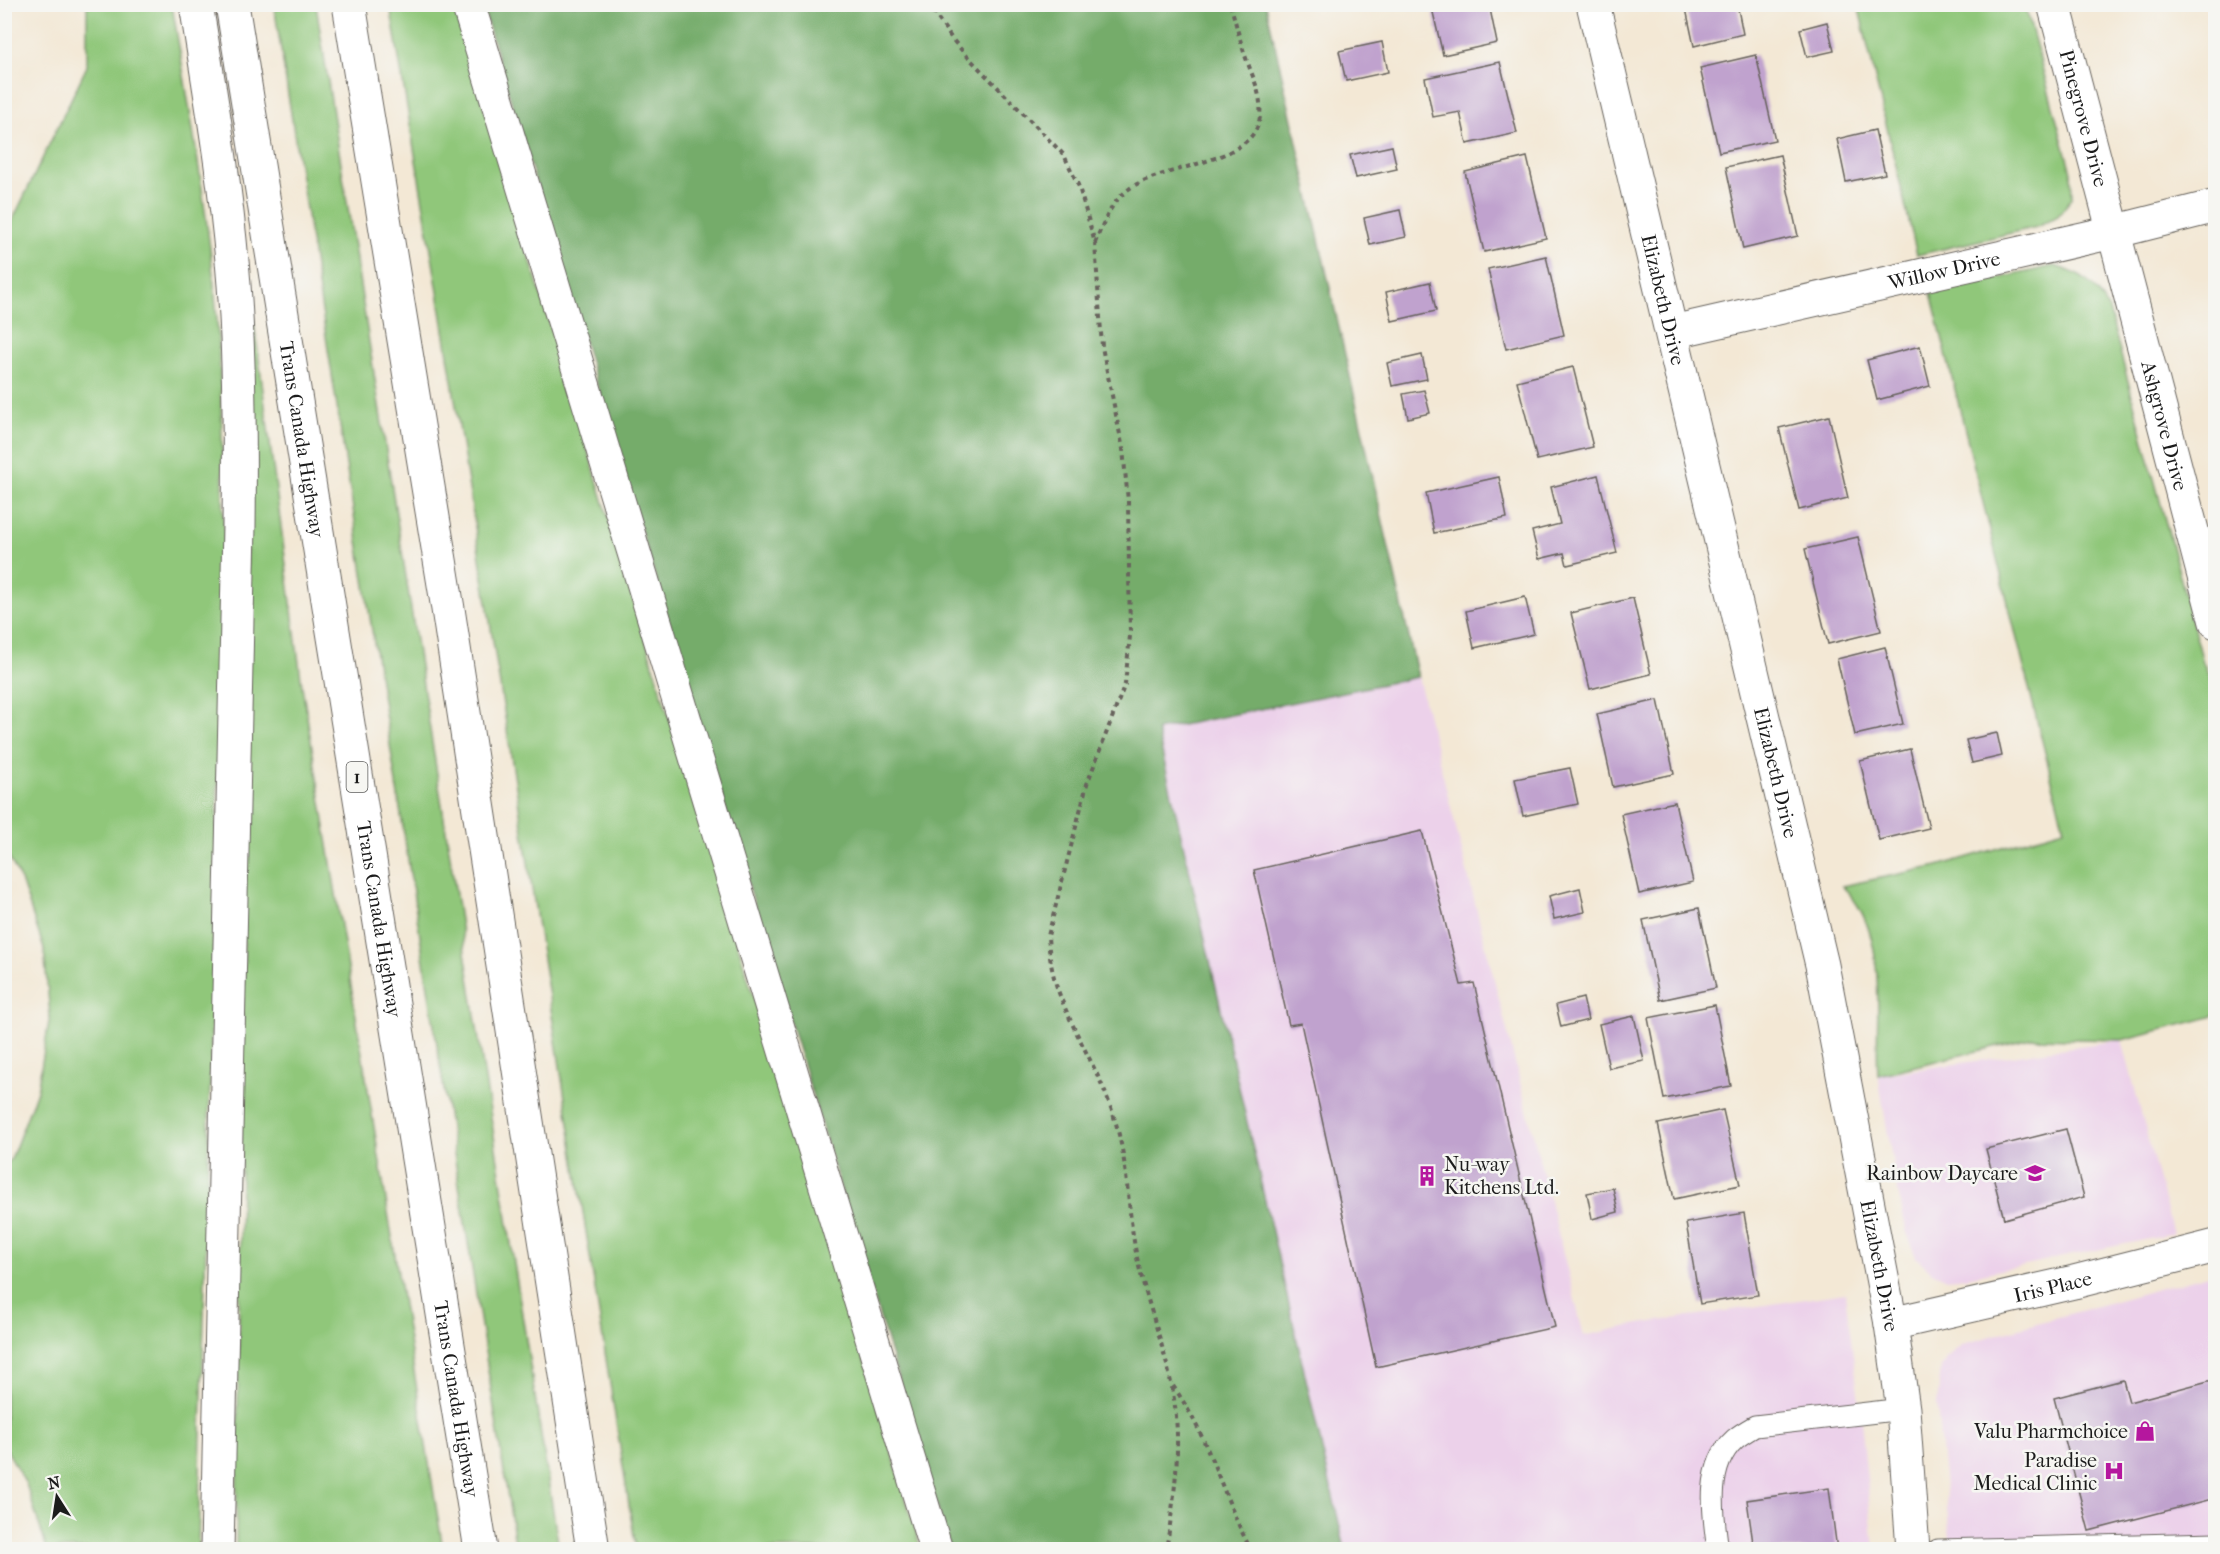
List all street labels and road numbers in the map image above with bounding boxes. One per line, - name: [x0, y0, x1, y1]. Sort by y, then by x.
- street label: Pinegrove Drive: [2054, 47, 2112, 190]
- street label: Elizabeth Drive: [1636, 232, 1690, 368]
- street label: Willow Drive: [1885, 247, 2003, 295]
- street label: Trans Canada Highway: [274, 340, 329, 541]
- street label: Ashgrove Drive: [2136, 358, 2192, 493]
- street label: Elizabeth Drive: [1749, 705, 1802, 840]
- road number: 1: [346, 762, 368, 792]
- street label: Trans Canada Highway: [352, 819, 406, 1021]
- street label: Elizabeth Drive: [1855, 1198, 1903, 1333]
- street label: Iris Place: [2012, 1267, 2094, 1307]
- street label: Trans Canada Highway: [429, 1299, 484, 1500]

